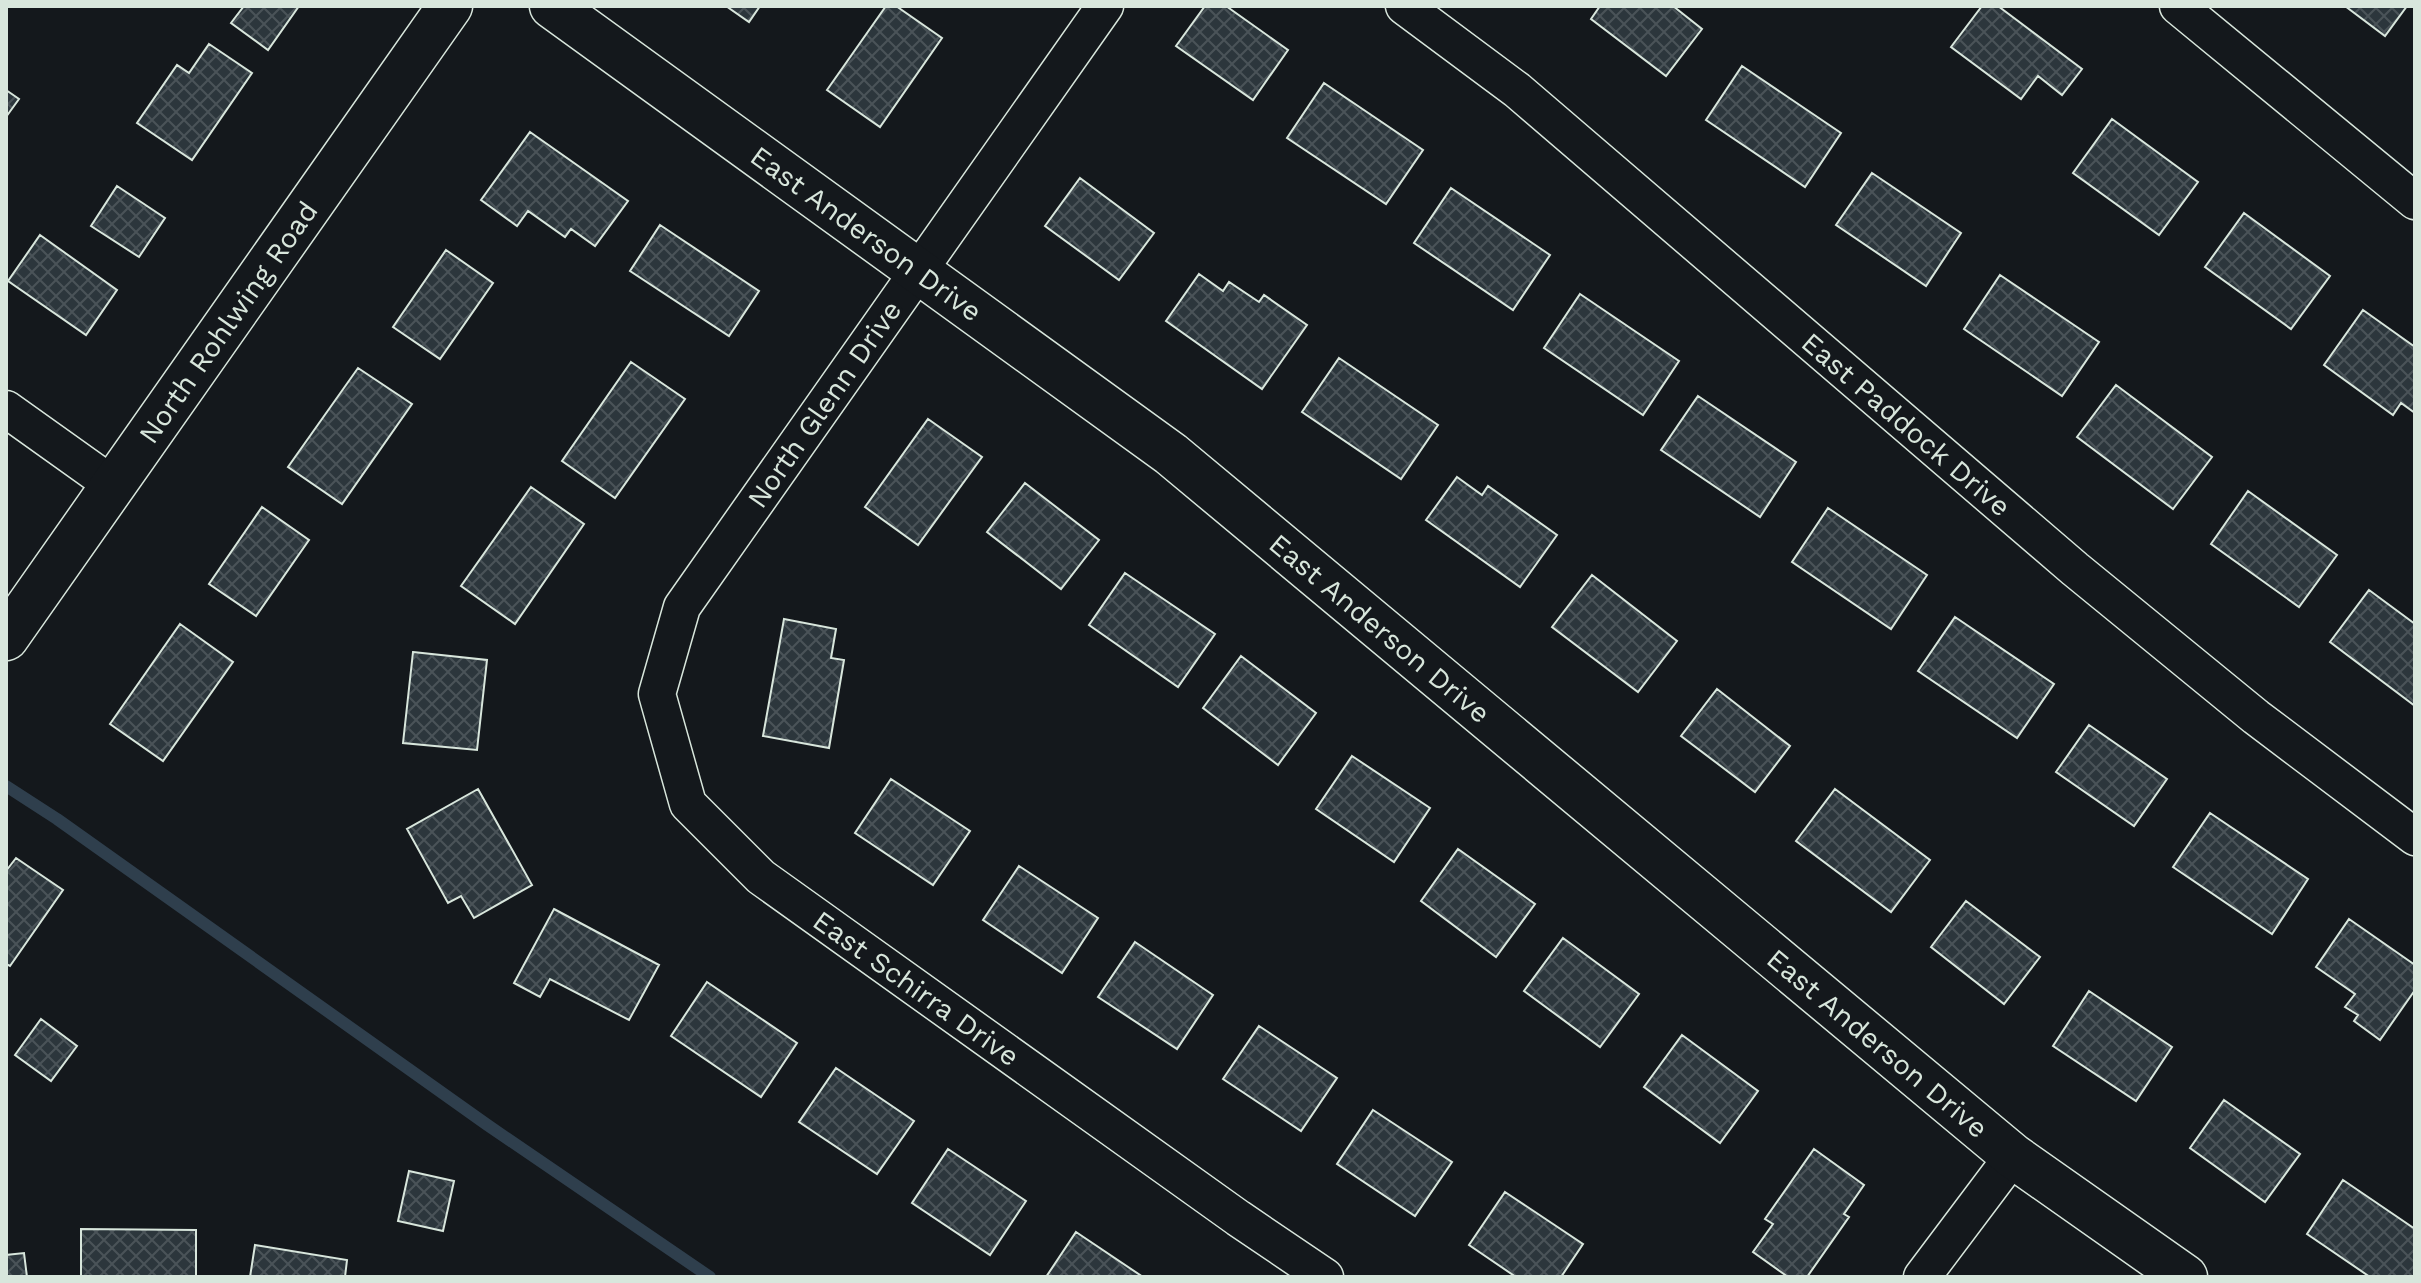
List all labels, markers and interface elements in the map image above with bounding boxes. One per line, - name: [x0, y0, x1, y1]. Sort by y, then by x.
- street label: East Anderson Drive: [744, 139, 988, 329]
- street label: North Rohlwing Road: [132, 195, 325, 450]
- street label: North Glenn Drive: [741, 294, 908, 514]
- street label: East Paddock Drive: [1795, 326, 2017, 523]
- street label: East Anderson Drive: [1262, 527, 1497, 730]
- street label: East Schirra Drive: [807, 904, 1025, 1073]
- street label: East Anderson Drive: [1760, 942, 1994, 1145]

